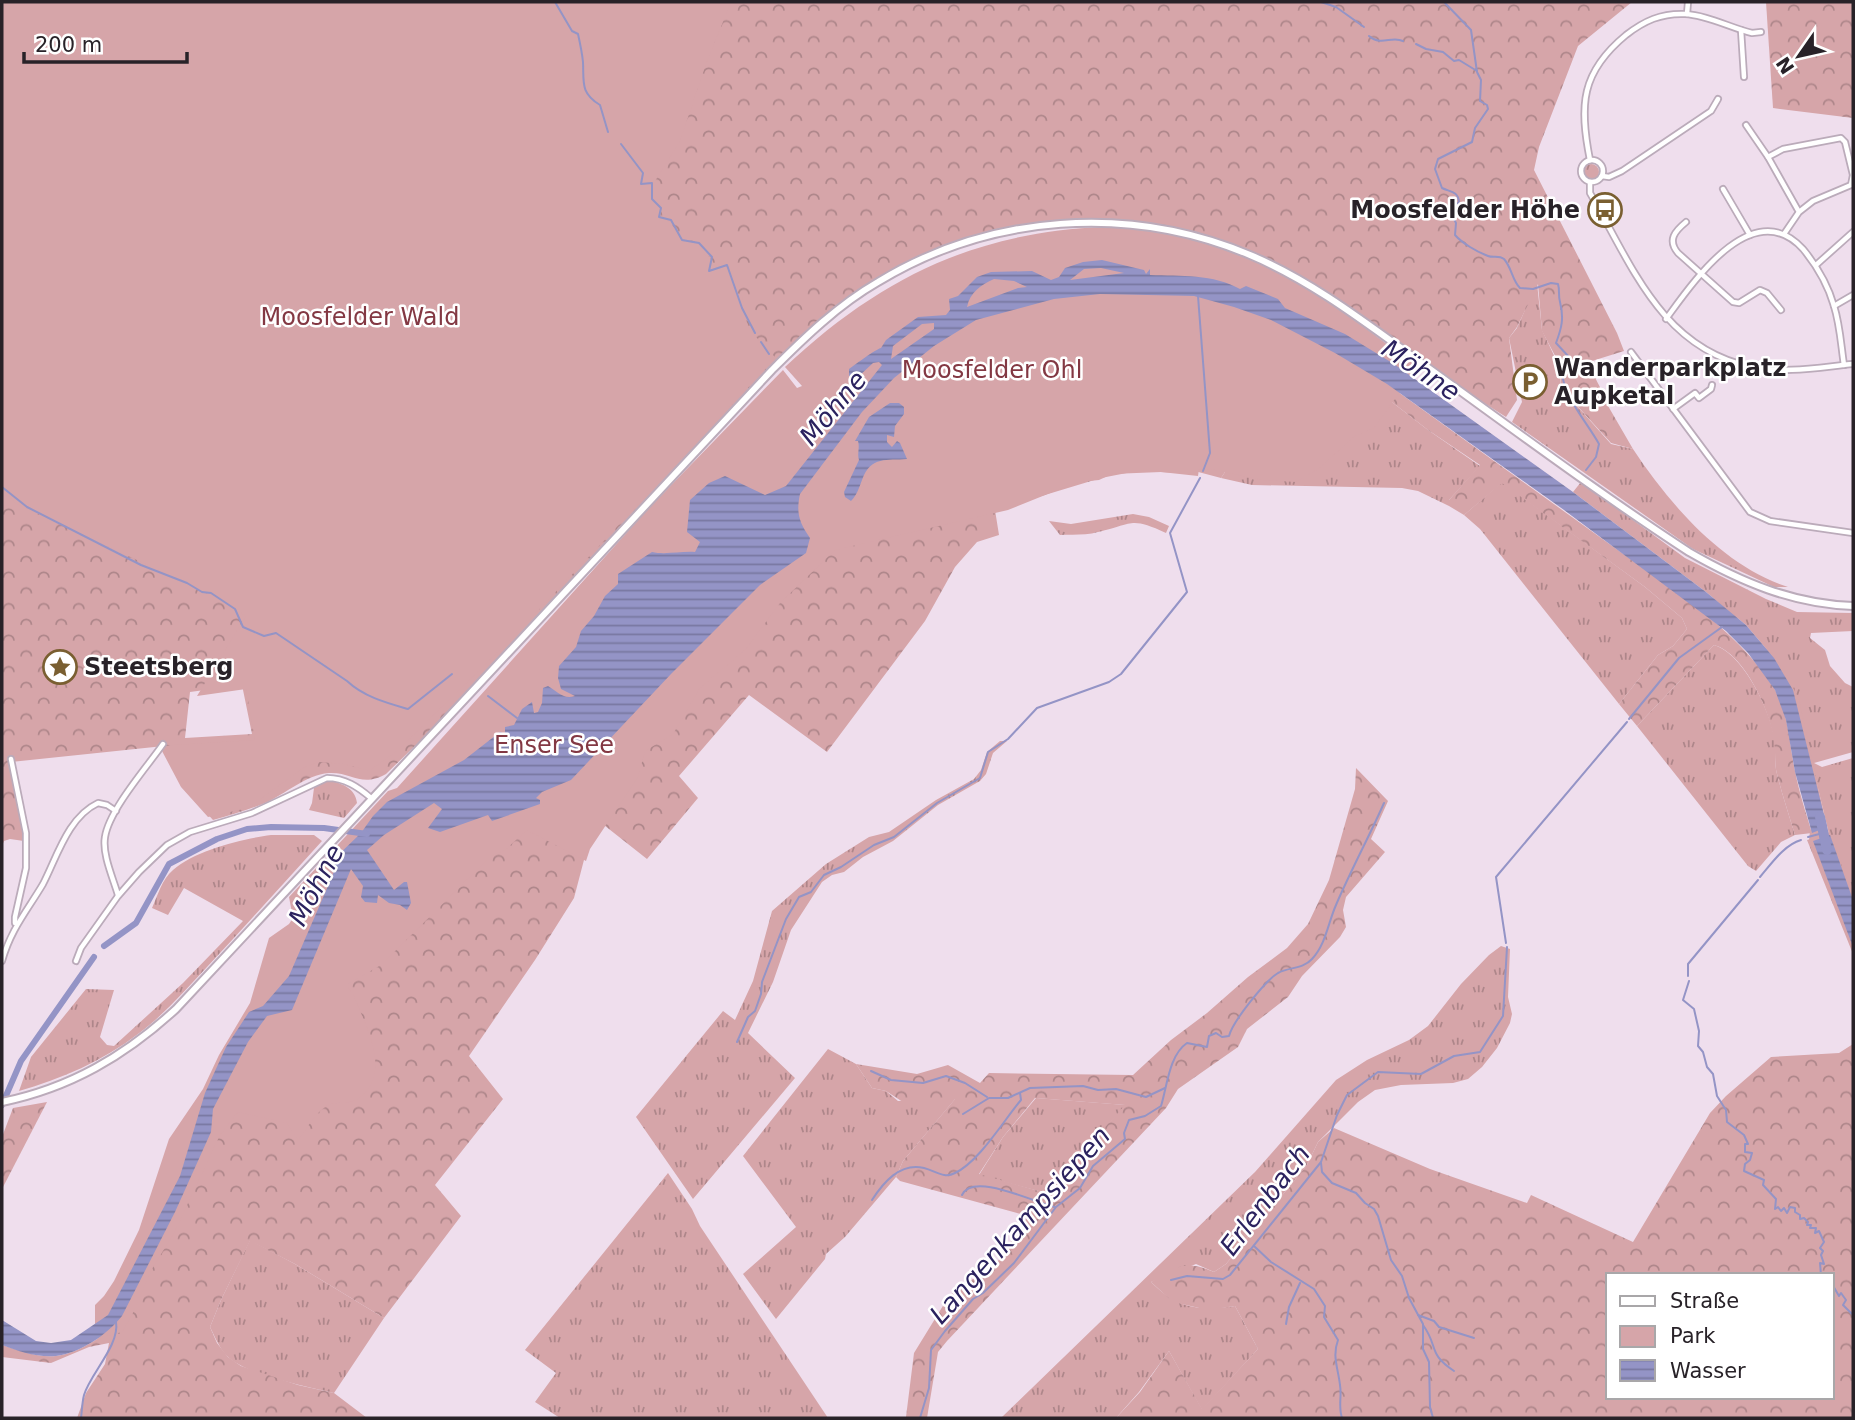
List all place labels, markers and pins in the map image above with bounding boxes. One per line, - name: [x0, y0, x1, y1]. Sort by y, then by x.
- bus stop icon: Moosfelder Höhe: [1586, 191, 1624, 229]
- place label: Moosfelder Höhe: [1350, 196, 1580, 224]
- place label: Wanderparkplatz Aupketal: [1554, 354, 1786, 410]
- parking icon: Wanderparkplatz Aupketal: [1511, 363, 1549, 401]
- place icon: Steetsberg: [41, 648, 79, 686]
- place label: Steetsberg: [84, 653, 234, 681]

